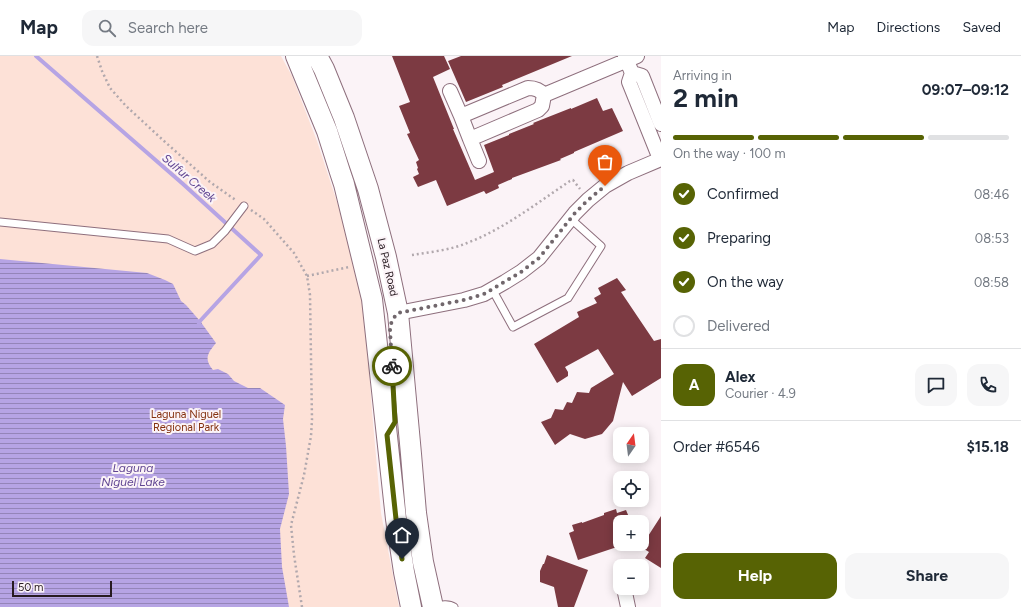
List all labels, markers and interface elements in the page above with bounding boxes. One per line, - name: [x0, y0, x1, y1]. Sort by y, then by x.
- search box: [82, 10, 362, 46]
- text: Map: [20, 16, 58, 39]
- icon: search: [96, 17, 118, 39]
- text: Search here: [128, 19, 208, 37]
- text: Map: [827, 19, 855, 36]
- text: Directions: [877, 19, 940, 36]
- text: Saved: [962, 19, 1001, 36]
- text: Arriving in: [673, 68, 732, 83]
- text: 09:07–09:12: [922, 81, 1009, 99]
- text: 2 min: [673, 82, 739, 114]
- pin: [588, 145, 622, 186]
- text: On the way · 100 m: [673, 146, 785, 161]
- water label: Sulfur Creek: [159, 151, 220, 206]
- icon: bag: [594, 151, 616, 173]
- icon: check: [673, 183, 695, 205]
- text: Confirmed: [707, 185, 779, 203]
- text: 08:46: [974, 187, 1009, 202]
- icon: check: [673, 227, 695, 249]
- text: Preparing: [707, 229, 771, 247]
- text: 08:53: [975, 231, 1009, 246]
- street label: La Paz Road: [375, 237, 401, 297]
- icon: check: [673, 271, 695, 293]
- text: On the way: [707, 273, 784, 291]
- text: 08:58: [974, 275, 1009, 290]
- text: Delivered: [707, 317, 770, 335]
- courier: [372, 346, 412, 386]
- icon: bike: [381, 355, 403, 377]
- button: chat: [915, 364, 957, 406]
- button: phone: [967, 364, 1009, 406]
- text: Alex: [725, 368, 755, 386]
- text: A: [689, 376, 699, 394]
- text: Courier · 4.9: [725, 386, 796, 401]
- park label: Laguna Niguel Regional Park: [151, 408, 221, 434]
- north arrow: [613, 427, 649, 463]
- map controls: [613, 427, 649, 595]
- text: Order #6546: [673, 438, 760, 456]
- text: $15.18: [966, 438, 1009, 456]
- water label: Laguna Niguel Lake: [101, 461, 165, 489]
- button: locate: [613, 471, 649, 507]
- button: +: [613, 515, 649, 551]
- pin: [385, 518, 419, 559]
- icon: home: [391, 524, 413, 546]
- button: Help: [673, 553, 837, 599]
- button: Share: [845, 553, 1009, 599]
- button: −: [613, 559, 649, 595]
- scale bar: [12, 579, 112, 598]
- text: 50 m: [18, 581, 43, 594]

